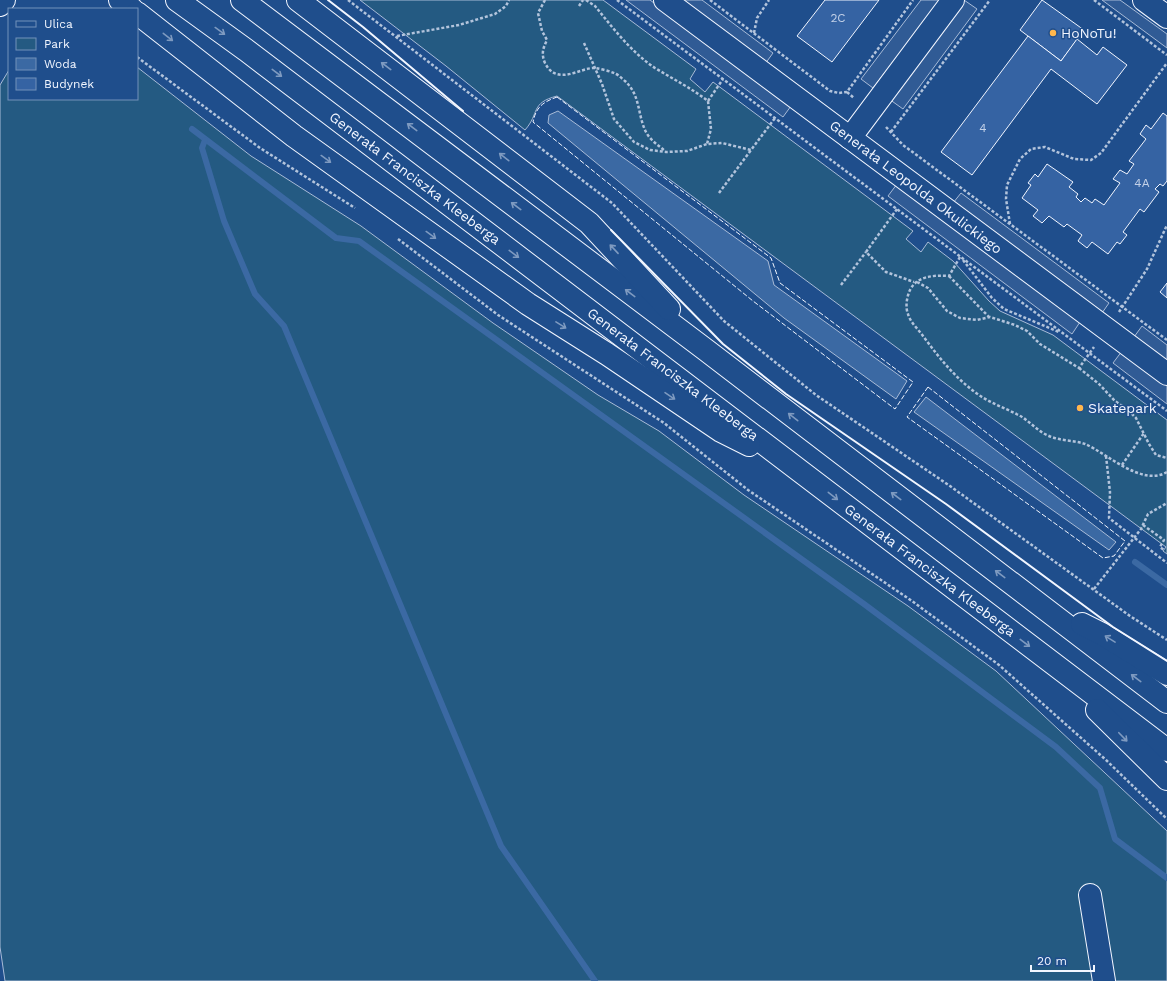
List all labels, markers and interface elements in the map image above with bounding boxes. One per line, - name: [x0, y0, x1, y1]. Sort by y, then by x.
- legend: [8, 8, 138, 100]
- house number: 2C: [830, 11, 846, 25]
- text: Ulica: [44, 17, 73, 31]
- place label: HoNoTu!: [1061, 25, 1116, 41]
- one-way arrow: [214, 27, 225, 35]
- marker: HoNoTu!: [1048, 28, 1058, 38]
- one-way arrow: [162, 33, 173, 41]
- text: Park: [44, 37, 70, 51]
- text: Woda: [44, 57, 77, 71]
- one-way arrow: [381, 62, 392, 70]
- one-way arrow: [271, 69, 282, 78]
- text: Budynek: [44, 77, 94, 91]
- street label: Generała Franciszka Kleeberga: [326, 108, 504, 248]
- street label: Generała Leopolda Okulickiego: [827, 117, 1005, 257]
- house number: 4: [979, 121, 987, 135]
- one-way arrow: [407, 123, 418, 132]
- one-way arrow: [498, 152, 509, 161]
- one-way arrow: [320, 155, 331, 163]
- house number: 4A: [1134, 176, 1150, 190]
- one-way arrow: [510, 202, 521, 210]
- one-way arrow: [426, 231, 437, 239]
- one-way arrow: [609, 244, 618, 254]
- one-way arrow: [509, 249, 520, 258]
- one-way arrow: [625, 288, 636, 297]
- street label: Generała Franciszka Kleeberga: [584, 304, 762, 444]
- one-way arrow: [555, 321, 566, 329]
- one-way arrow: [664, 392, 675, 400]
- place label: Skatepark: [1088, 400, 1157, 416]
- marker: Skatepark: [1075, 403, 1085, 413]
- one-way arrow: [787, 413, 798, 421]
- one-way arrow: [827, 492, 838, 501]
- one-way arrow: [891, 492, 902, 500]
- street label: Generała Franciszka Kleeberga: [841, 500, 1019, 640]
- one-way arrow: [994, 570, 1005, 579]
- one-way arrow: [1105, 635, 1116, 643]
- one-way arrow: [1020, 639, 1031, 647]
- one-way arrow: [1131, 674, 1142, 682]
- one-way arrow: [1118, 732, 1128, 742]
- scale bar: [1031, 947, 1094, 973]
- text: 20 m: [1037, 954, 1067, 968]

